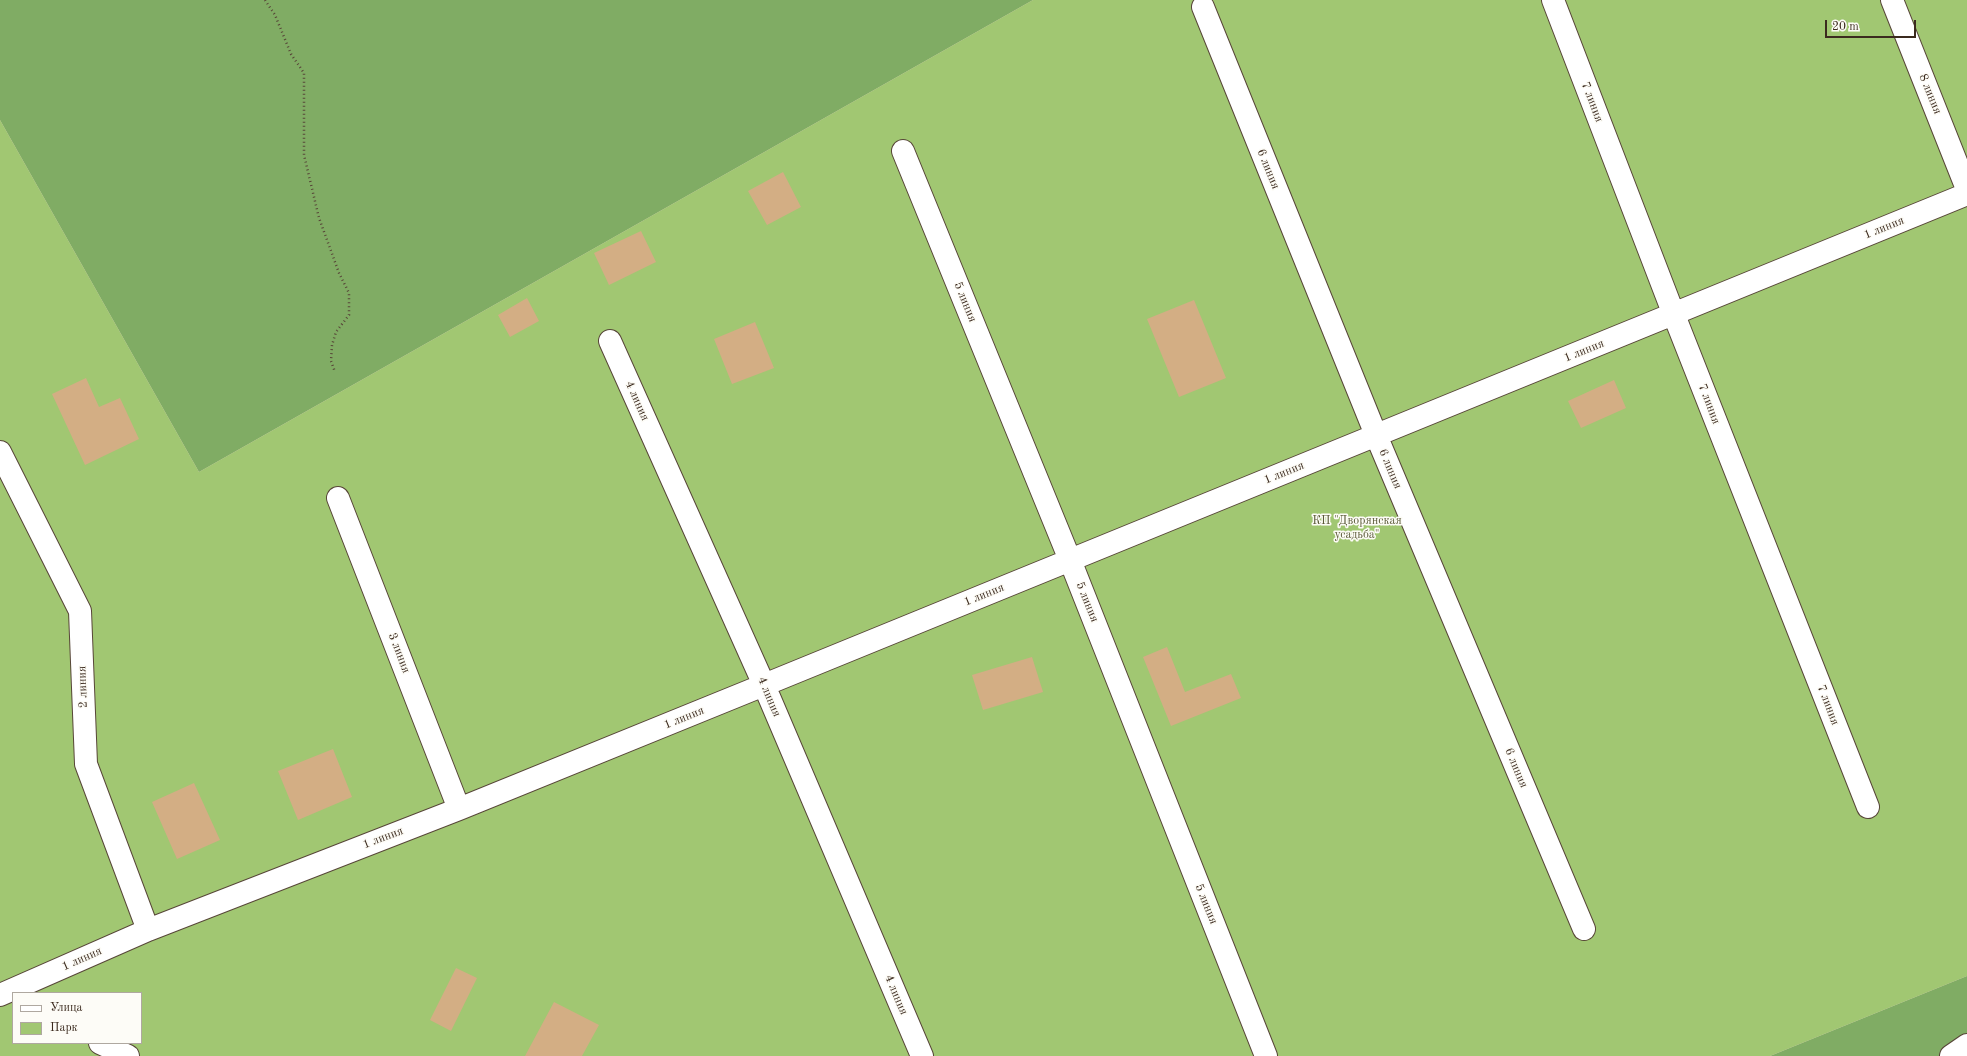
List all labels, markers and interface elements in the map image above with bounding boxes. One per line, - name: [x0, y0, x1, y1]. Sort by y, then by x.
- scale bar: [1827, 12, 1918, 38]
- text: 20 m: [1832, 21, 1859, 33]
- street label: 8 линия: [1915, 72, 1945, 116]
- street label: 7 линия: [1578, 80, 1606, 124]
- street label: 6 линия: [1253, 147, 1283, 191]
- street label: 1 линия: [1862, 213, 1906, 243]
- street label: 5 линия: [950, 280, 980, 324]
- street label: 1 линия: [1562, 336, 1606, 366]
- street label: 4 линия: [622, 379, 652, 423]
- street label: 7 линия: [1695, 382, 1723, 426]
- street label: 6 линия: [1375, 447, 1405, 491]
- street label: 1 линия: [1262, 458, 1306, 488]
- park label: КП "Дворянская усадьба": [1312, 514, 1402, 542]
- street label: 1 линия: [962, 580, 1006, 610]
- street label: 5 линия: [1072, 580, 1102, 624]
- street label: 3 линия: [385, 631, 413, 675]
- street label: 2 линия: [75, 666, 91, 708]
- street label: 4 линия: [754, 675, 784, 719]
- street label: 7 линия: [1814, 683, 1842, 727]
- street label: 1 линия: [662, 703, 706, 733]
- street label: 6 линия: [1501, 746, 1531, 790]
- street label: 1 линия: [361, 824, 405, 852]
- street label: 5 линия: [1191, 882, 1221, 926]
- street label: 1 линия: [60, 944, 104, 974]
- street label: 4 линия: [881, 973, 911, 1017]
- legend: [12, 992, 142, 1044]
- text: Улица: [50, 1002, 83, 1014]
- text: Парк: [50, 1022, 78, 1034]

